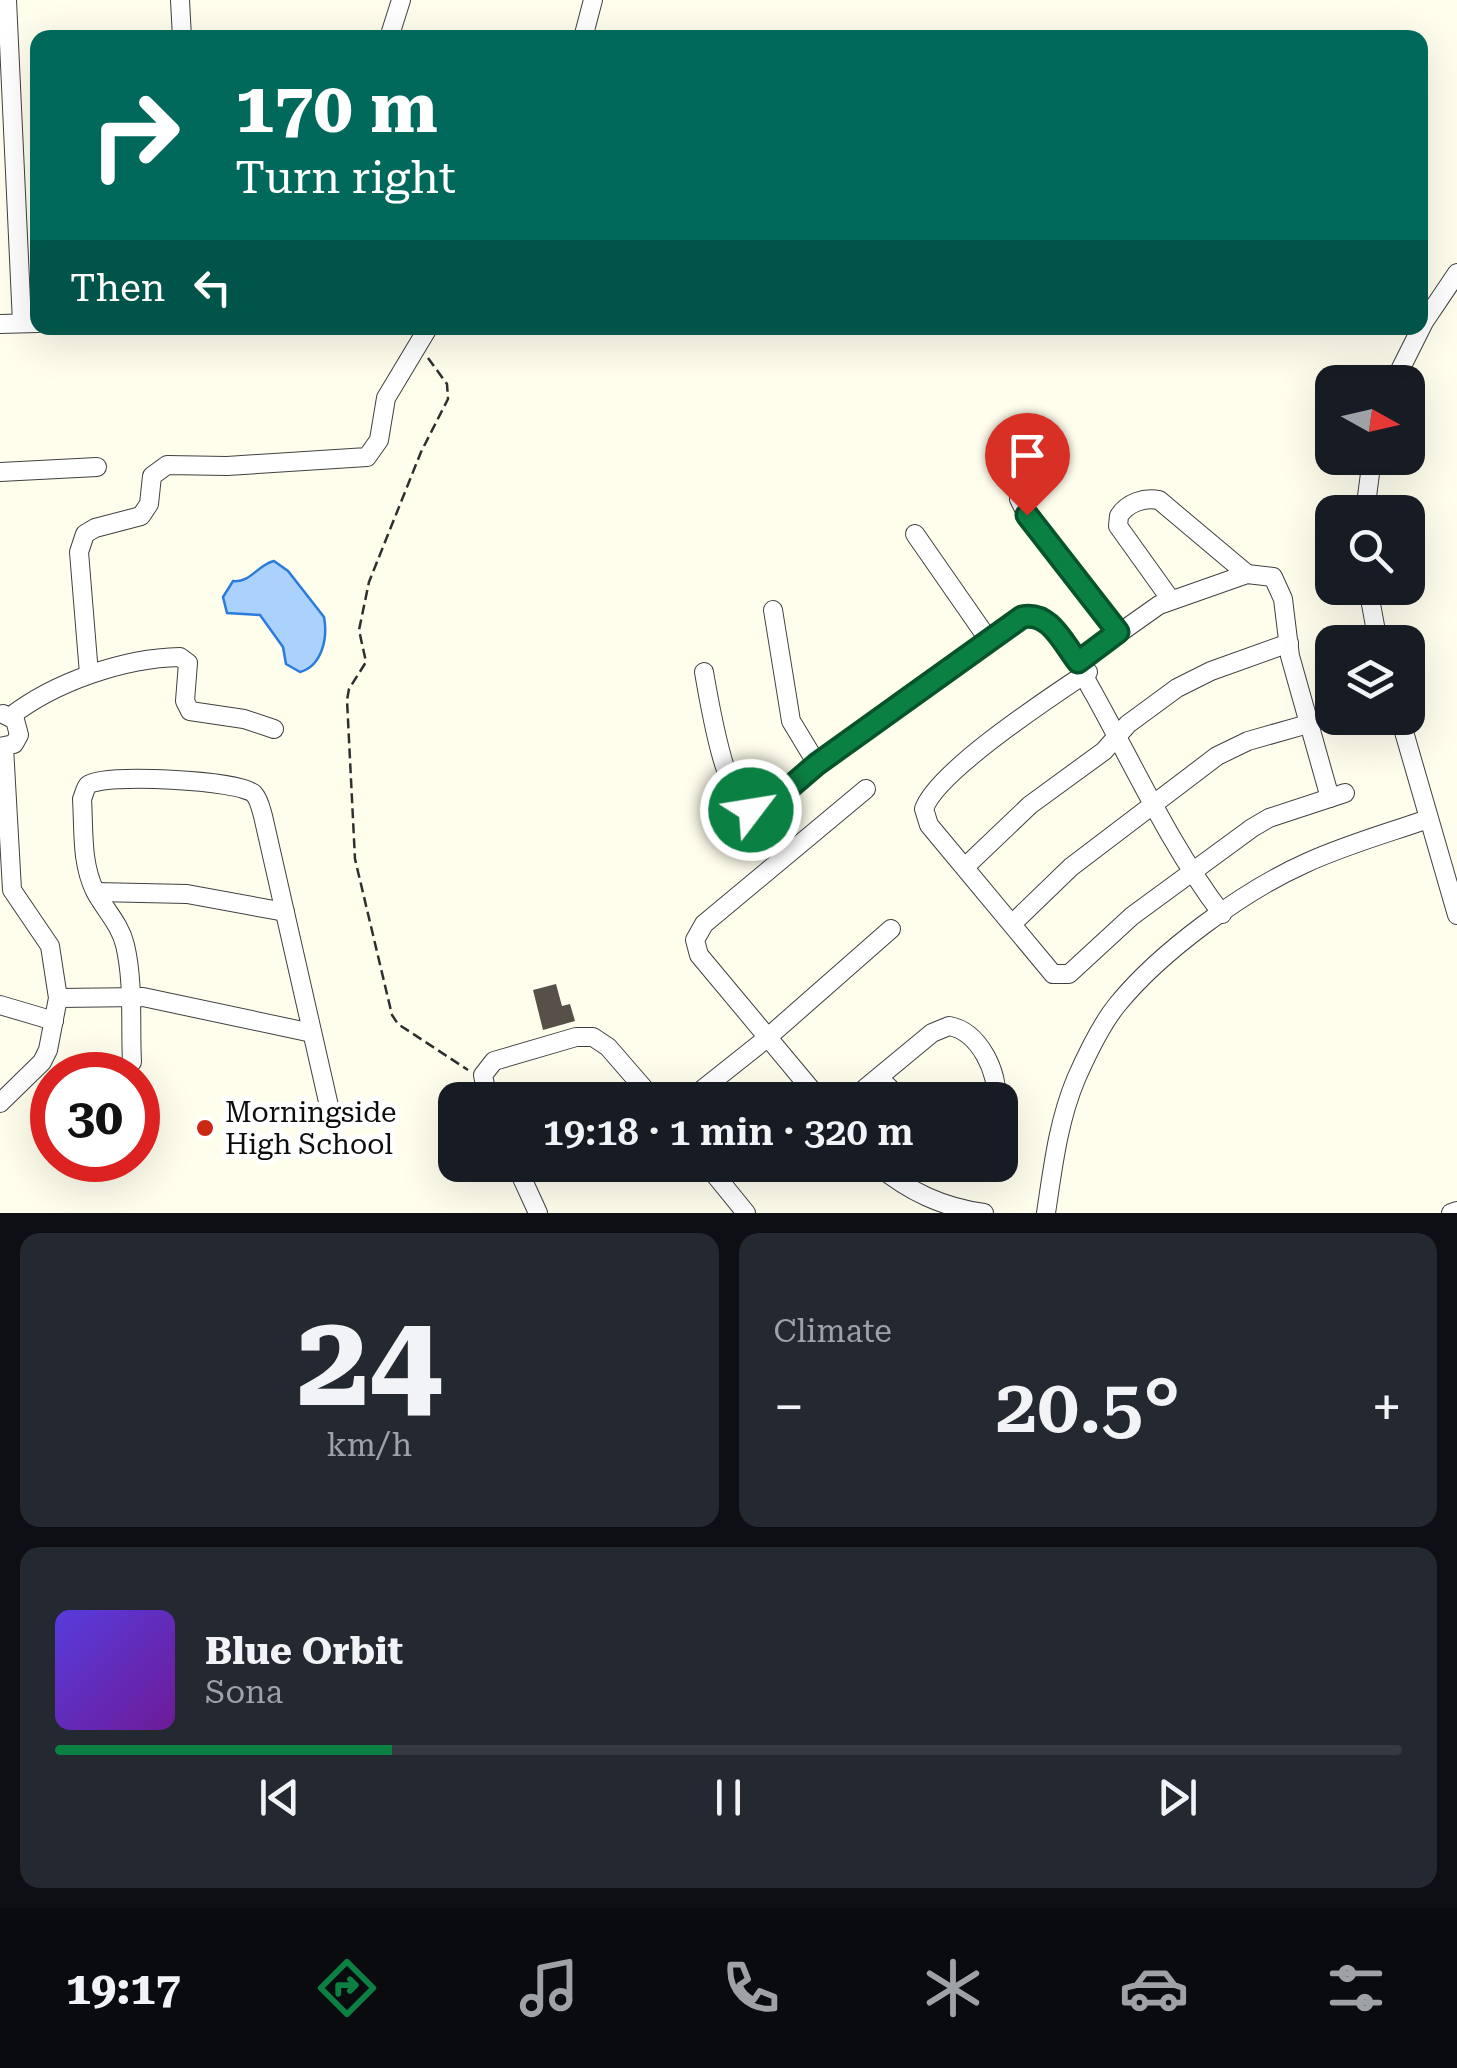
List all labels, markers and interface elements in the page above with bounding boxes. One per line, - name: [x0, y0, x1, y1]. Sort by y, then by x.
- text: 170 m: [235, 67, 438, 149]
- icon: right: [70, 70, 200, 200]
- text: Turn right: [235, 151, 456, 204]
- icon: left: [185, 260, 240, 315]
- text: Then: [70, 266, 165, 310]
- north arrow: [1315, 365, 1425, 475]
- map controls: [1315, 365, 1425, 735]
- pin: [985, 413, 1070, 516]
- icon: arrive: [1000, 428, 1055, 483]
- button: search: [1315, 495, 1425, 605]
- button: layers: [1315, 625, 1425, 735]
- position arrow: [699, 758, 803, 862]
- speed limit sign: 30: [30, 1052, 160, 1182]
- place label: Morningside High School: [225, 1096, 396, 1161]
- text: 19:18 · 1 min · 320 m: [543, 1110, 914, 1154]
- marker: Morningside High School: [194, 1117, 216, 1139]
- text: 24: [296, 1284, 442, 1437]
- text: Climate: [774, 1312, 892, 1350]
- text: 20.5°: [995, 1362, 1180, 1450]
- text: −: [774, 1375, 804, 1439]
- text: +: [1371, 1375, 1402, 1439]
- text: km/h: [326, 1426, 412, 1464]
- text: Blue Orbit: [205, 1629, 403, 1673]
- text: Sona: [205, 1673, 283, 1711]
- icon: previous: [252, 1770, 307, 1825]
- icon: pause: [701, 1770, 756, 1825]
- icon: next: [1150, 1770, 1205, 1825]
- icon: directions: [312, 1953, 382, 2023]
- icon: music: [514, 1953, 584, 2023]
- icon: phone: [716, 1953, 786, 2023]
- icon: climate: [918, 1953, 988, 2023]
- icon: car: [1119, 1953, 1189, 2023]
- icon: filters: [1321, 1953, 1391, 2023]
- text: 19:17: [66, 1962, 181, 2015]

